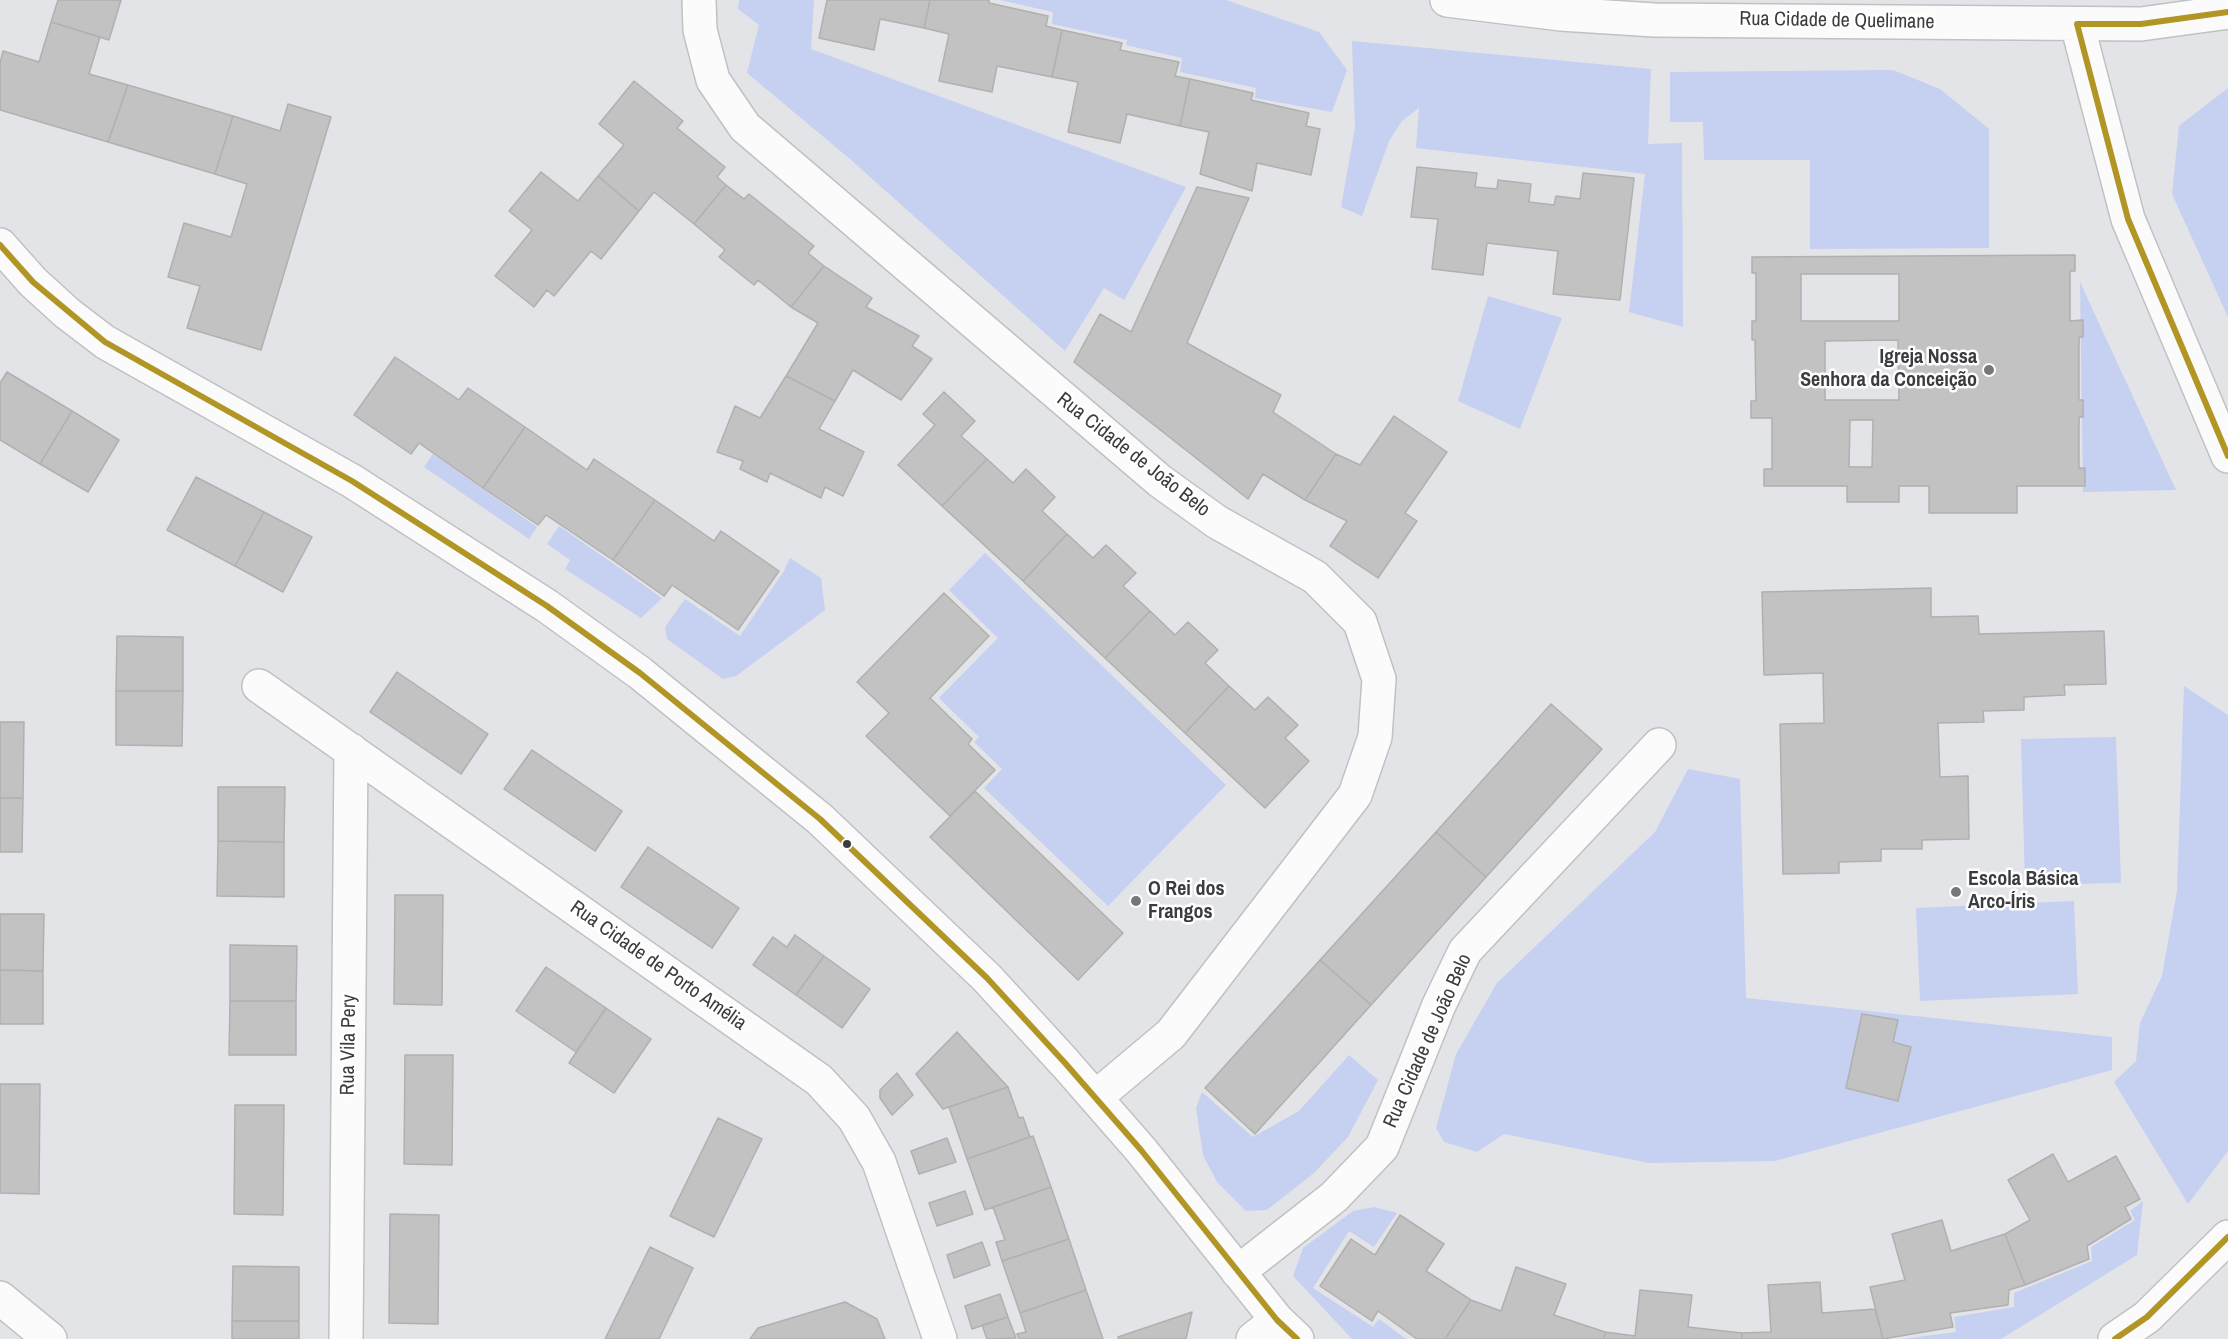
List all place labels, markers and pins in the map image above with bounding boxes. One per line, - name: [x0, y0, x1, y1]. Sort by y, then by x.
- place label: Igreja Nossa Senhora da Conceição: [1800, 346, 1977, 393]
- marker: Igreja Nossa Senhora da Conceição: [1982, 363, 1996, 377]
- unlabelled marker: [841, 838, 853, 850]
- place label: Escola Básica Arco-Íris: [1968, 868, 2078, 915]
- place label: O Rei dos Frangos: [1148, 878, 1225, 925]
- marker: Escola Básica Arco-Íris: [1949, 885, 1963, 899]
- marker: O Rei dos Frangos: [1129, 894, 1143, 908]

